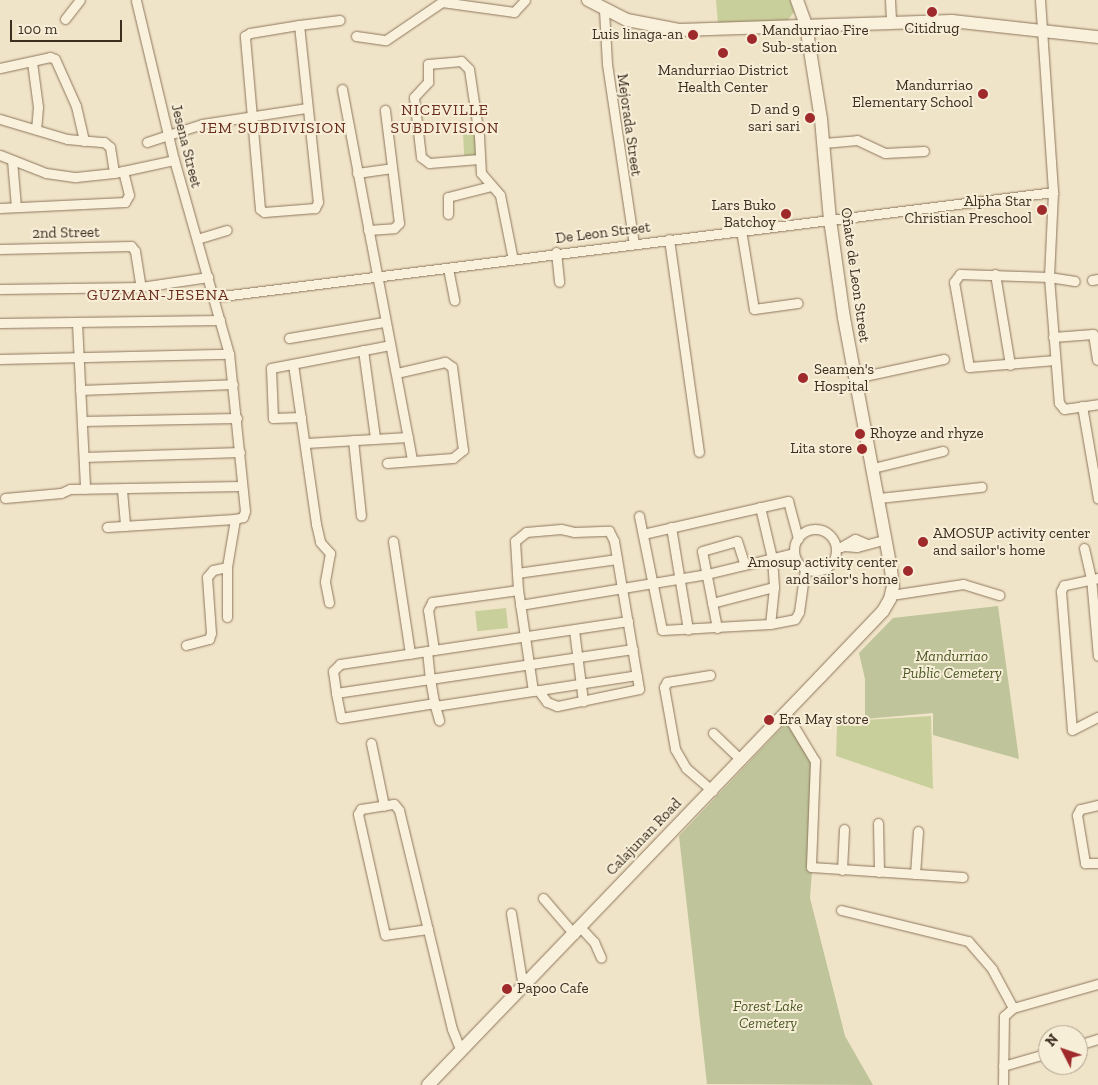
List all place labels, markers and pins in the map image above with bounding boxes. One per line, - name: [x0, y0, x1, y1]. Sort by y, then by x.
- marker: Citidrug: [926, 6, 938, 18]
- place label: Citidrug: [905, 20, 959, 38]
- place label: Mandurriao Fire Sub-station: [762, 21, 869, 56]
- place label: Luis linaga-an: [592, 26, 683, 44]
- marker: Luis linaga-an: [687, 29, 699, 41]
- marker: Mandurriao Fire Sub-station: [746, 33, 758, 45]
- marker: Mandurriao District Health Center: [717, 47, 729, 59]
- place label: Mandurriao District Health Center: [658, 61, 788, 96]
- place label: Mandurriao Elementary School: [852, 76, 973, 111]
- marker: Mandurriao Elementary School: [977, 88, 989, 100]
- place label: D and 9 sari sari: [748, 100, 800, 135]
- marker: D and 9 sari sari: [804, 112, 816, 124]
- place label: Alpha Star Christian Preschool: [905, 192, 1032, 227]
- place label: Lars Buko Batchoy: [712, 196, 776, 231]
- marker: Alpha Star Christian Preschool: [1036, 204, 1048, 216]
- marker: Lars Buko Batchoy: [780, 208, 792, 220]
- place label: Seamen's Hospital: [814, 360, 874, 395]
- marker: Seamen's Hospital: [796, 371, 810, 385]
- place label: Rhoyze and rhyze: [870, 425, 984, 443]
- marker: Rhoyze and rhyze: [854, 428, 866, 440]
- place label: Lita store: [790, 440, 852, 458]
- marker: Lita store: [856, 443, 868, 455]
- place label: AMOSUP activity center and sailor's home: [933, 524, 1091, 559]
- marker: AMOSUP activity center and sailor's home: [917, 536, 929, 548]
- place label: Amosup activity center and sailor's home: [747, 553, 898, 588]
- marker: Amosup activity center and sailor's home: [902, 565, 914, 577]
- place label: Era May store: [779, 711, 869, 729]
- marker: Era May store: [763, 714, 775, 726]
- place label: Papoo Cafe: [517, 980, 588, 998]
- marker: Papoo Cafe: [501, 983, 513, 995]

